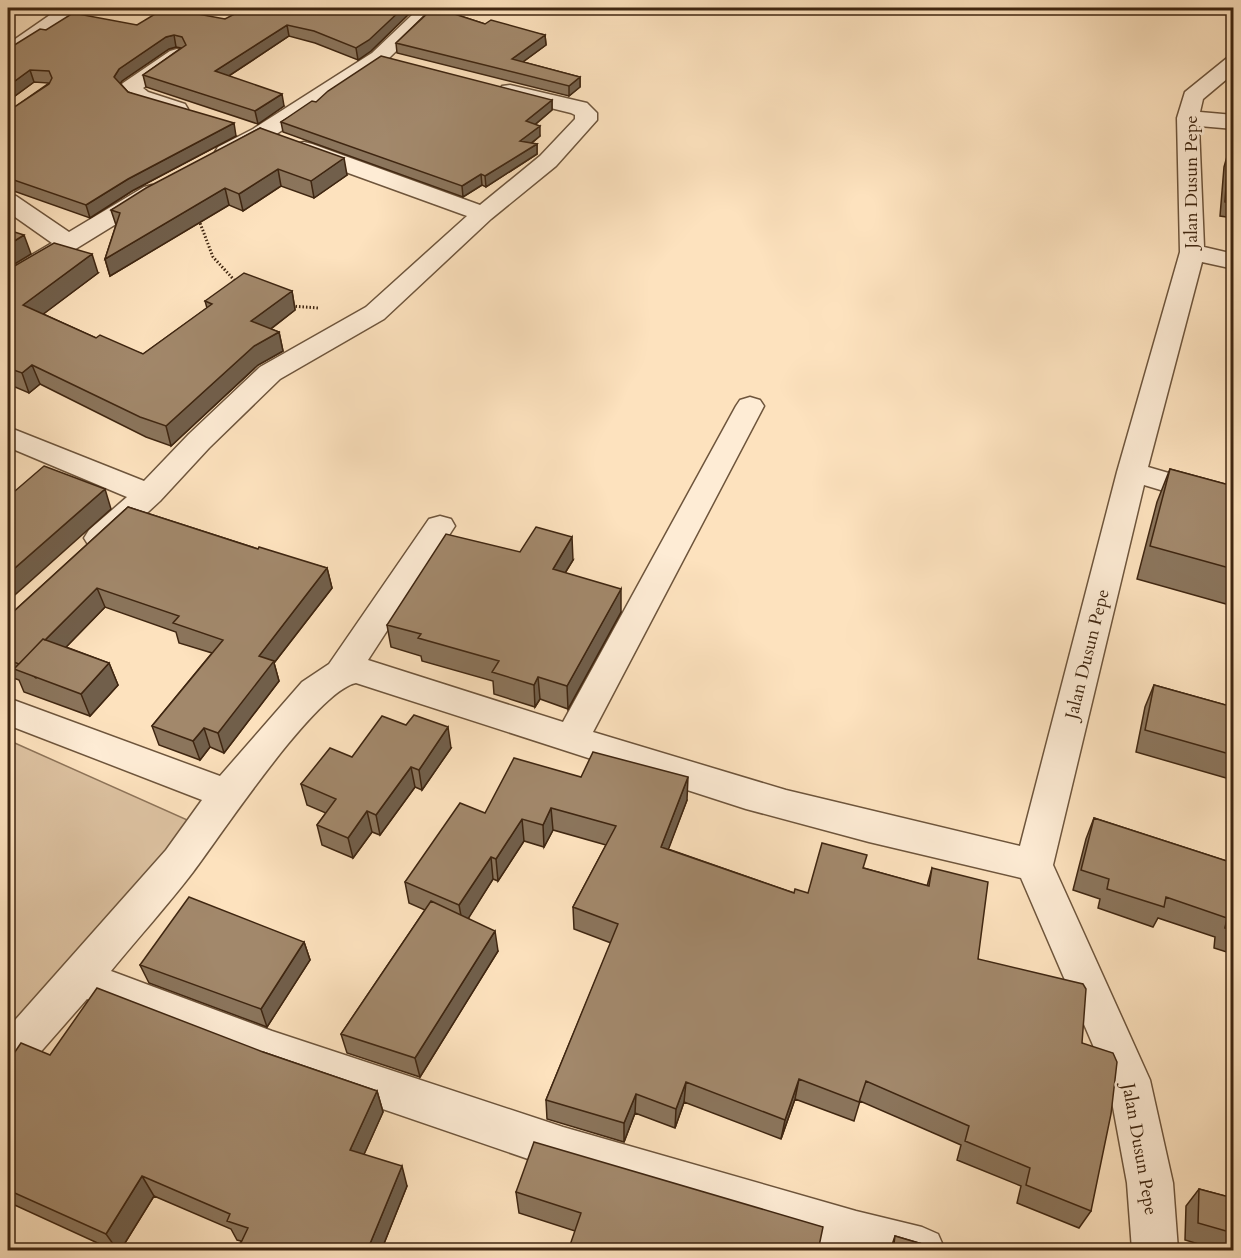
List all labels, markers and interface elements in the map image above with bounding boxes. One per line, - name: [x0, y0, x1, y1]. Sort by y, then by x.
- street label: Jalan Dusun Pepe: [1179, 115, 1204, 252]
- street label: Jalan Dusun Pepe: [1059, 586, 1116, 725]
- street label: Jalan Dusun Pepe: [1115, 1078, 1163, 1217]

